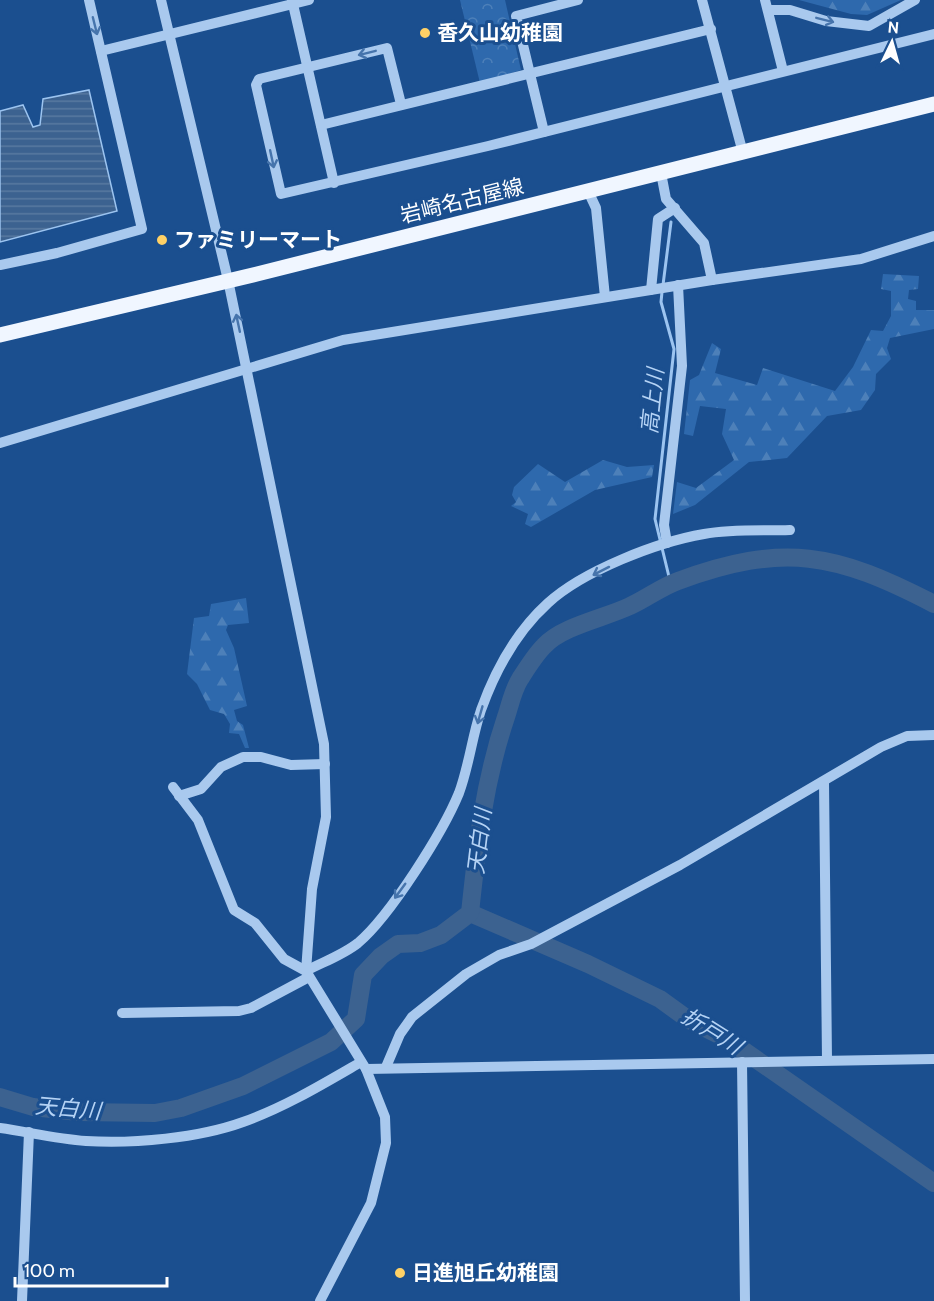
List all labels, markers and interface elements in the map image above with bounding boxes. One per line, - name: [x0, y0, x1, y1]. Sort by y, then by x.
- north arrow: [862, 12, 922, 72]
- one-way arrow: [815, 14, 834, 26]
- one-way arrow: [90, 16, 101, 35]
- text: N: [887, 18, 900, 38]
- place label: 香久山幼稚園: [437, 20, 563, 45]
- marker: 香久山幼稚園: [418, 26, 432, 40]
- one-way arrow: [358, 47, 377, 59]
- one-way arrow: [267, 149, 278, 169]
- street label: 岩崎名古屋線: [398, 173, 526, 228]
- place label: ファミリーマート: [174, 227, 342, 252]
- marker: ファミリーマート: [155, 233, 169, 247]
- one-way arrow: [231, 314, 243, 333]
- water label: 高上川: [636, 365, 670, 435]
- one-way arrow: [593, 565, 611, 577]
- one-way arrow: [474, 705, 485, 724]
- water label: 天白川: [462, 805, 497, 875]
- one-way arrow: [394, 882, 406, 898]
- water label: 折戸川: [677, 1002, 749, 1061]
- water label: 天白川: [34, 1092, 104, 1125]
- scale bar: [15, 1250, 166, 1288]
- text: 100 m: [24, 1260, 75, 1282]
- place label: 日進旭丘幼稚園: [412, 1260, 559, 1285]
- marker: 日進旭丘幼稚園: [393, 1266, 407, 1280]

